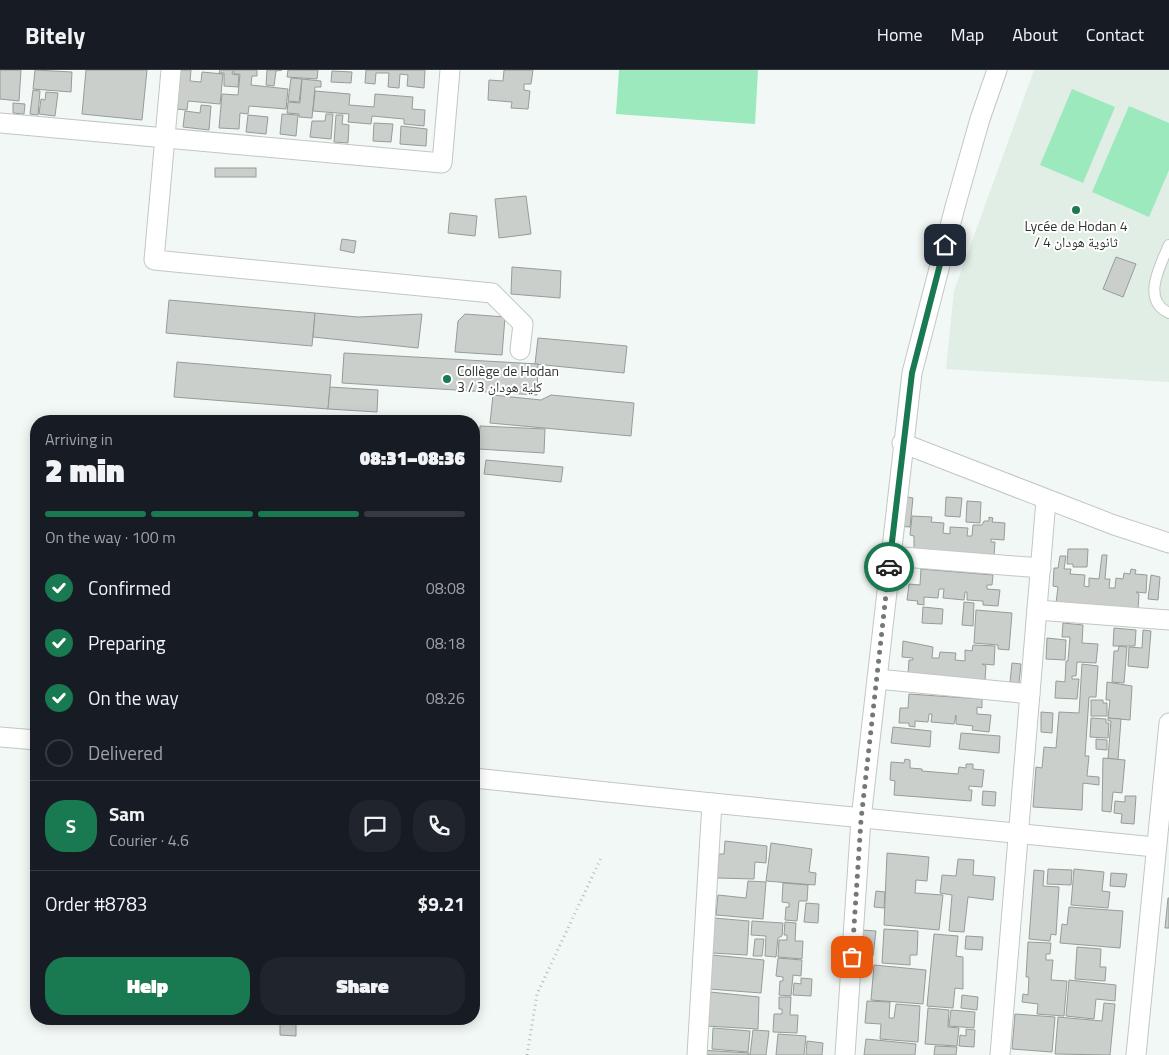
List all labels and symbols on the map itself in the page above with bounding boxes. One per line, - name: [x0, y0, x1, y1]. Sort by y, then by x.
- marker: Lycée de Hodan 4 / ثانوية هودان 4: [1070, 204, 1082, 216]
- place label: Lycée de Hodan 4 / ثانوية هودان 4: [1024, 215, 1128, 252]
- pin: [924, 224, 966, 266]
- place label: Collège de Hodan 3 / كلية هودان 3: [457, 360, 559, 397]
- marker: Collège de Hodan 3 / كلية هودان 3: [441, 373, 453, 385]
- courier: [864, 542, 914, 592]
- pin: [831, 936, 873, 978]

